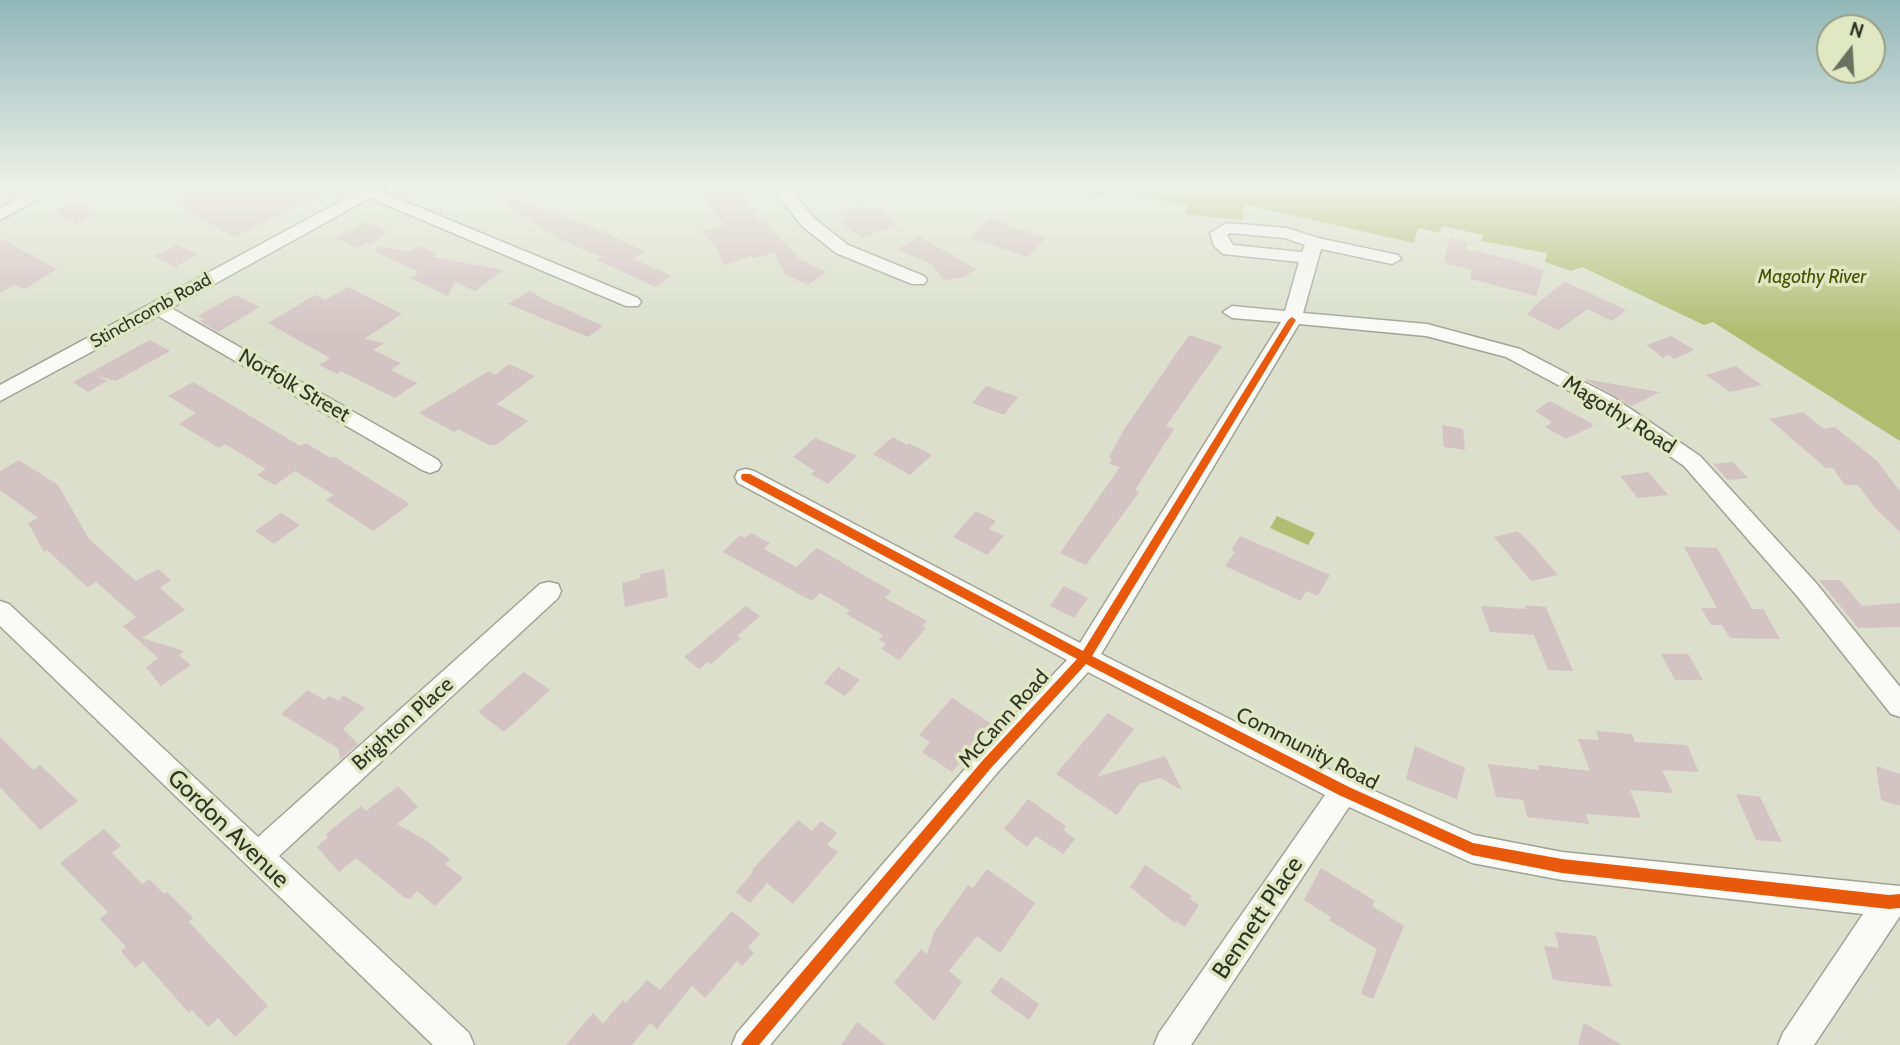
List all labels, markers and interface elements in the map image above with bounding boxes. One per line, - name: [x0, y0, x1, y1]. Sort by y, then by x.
- north arrow: [1816, 14, 1886, 84]
- text: N: [1847, 17, 1866, 43]
- water label: Magothy River: [1758, 266, 1866, 288]
- street label: Stinchcomb Road: [87, 269, 215, 353]
- street label: Norfolk Street: [234, 344, 354, 428]
- street label: Magothy Road: [1558, 370, 1680, 460]
- street label: McCann Road: [954, 665, 1054, 773]
- street label: Brighton Place: [347, 672, 459, 776]
- street label: Community Road: [1232, 702, 1382, 796]
- street label: Gordon Avenue: [161, 764, 295, 894]
- street label: Bennett Place: [1207, 851, 1309, 985]

